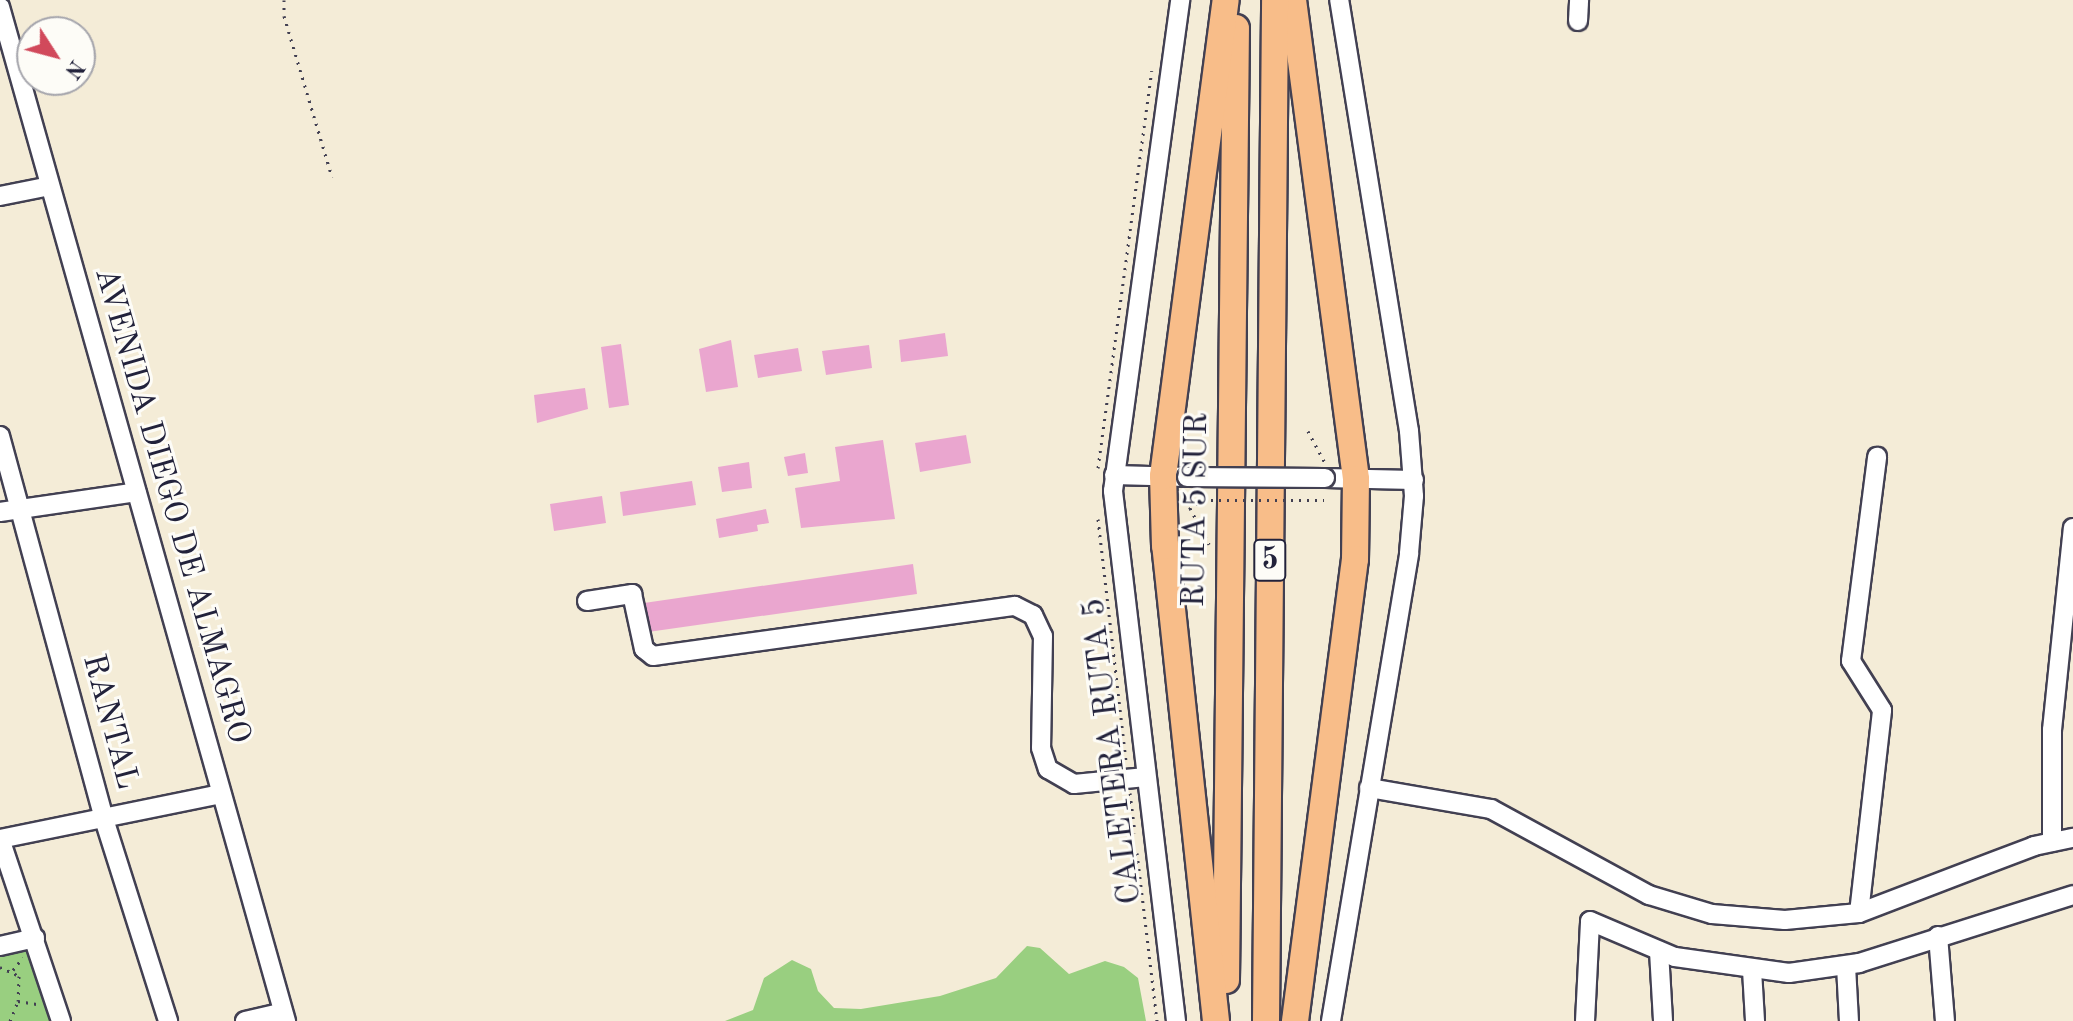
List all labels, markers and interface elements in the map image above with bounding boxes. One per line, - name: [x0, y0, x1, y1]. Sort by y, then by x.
- north arrow: [16, 16, 96, 96]
- text: N: [60, 56, 88, 82]
- street label: AVENIDA DIEGO DE ALMAGRO: [85, 263, 257, 749]
- street label: RUTA 5 SUR: [1176, 412, 1218, 608]
- road number: 5: [1252, 534, 1288, 586]
- street label: CALETERA RUTA 5: [1075, 596, 1151, 906]
- street label: RANTAL: [73, 650, 145, 794]

